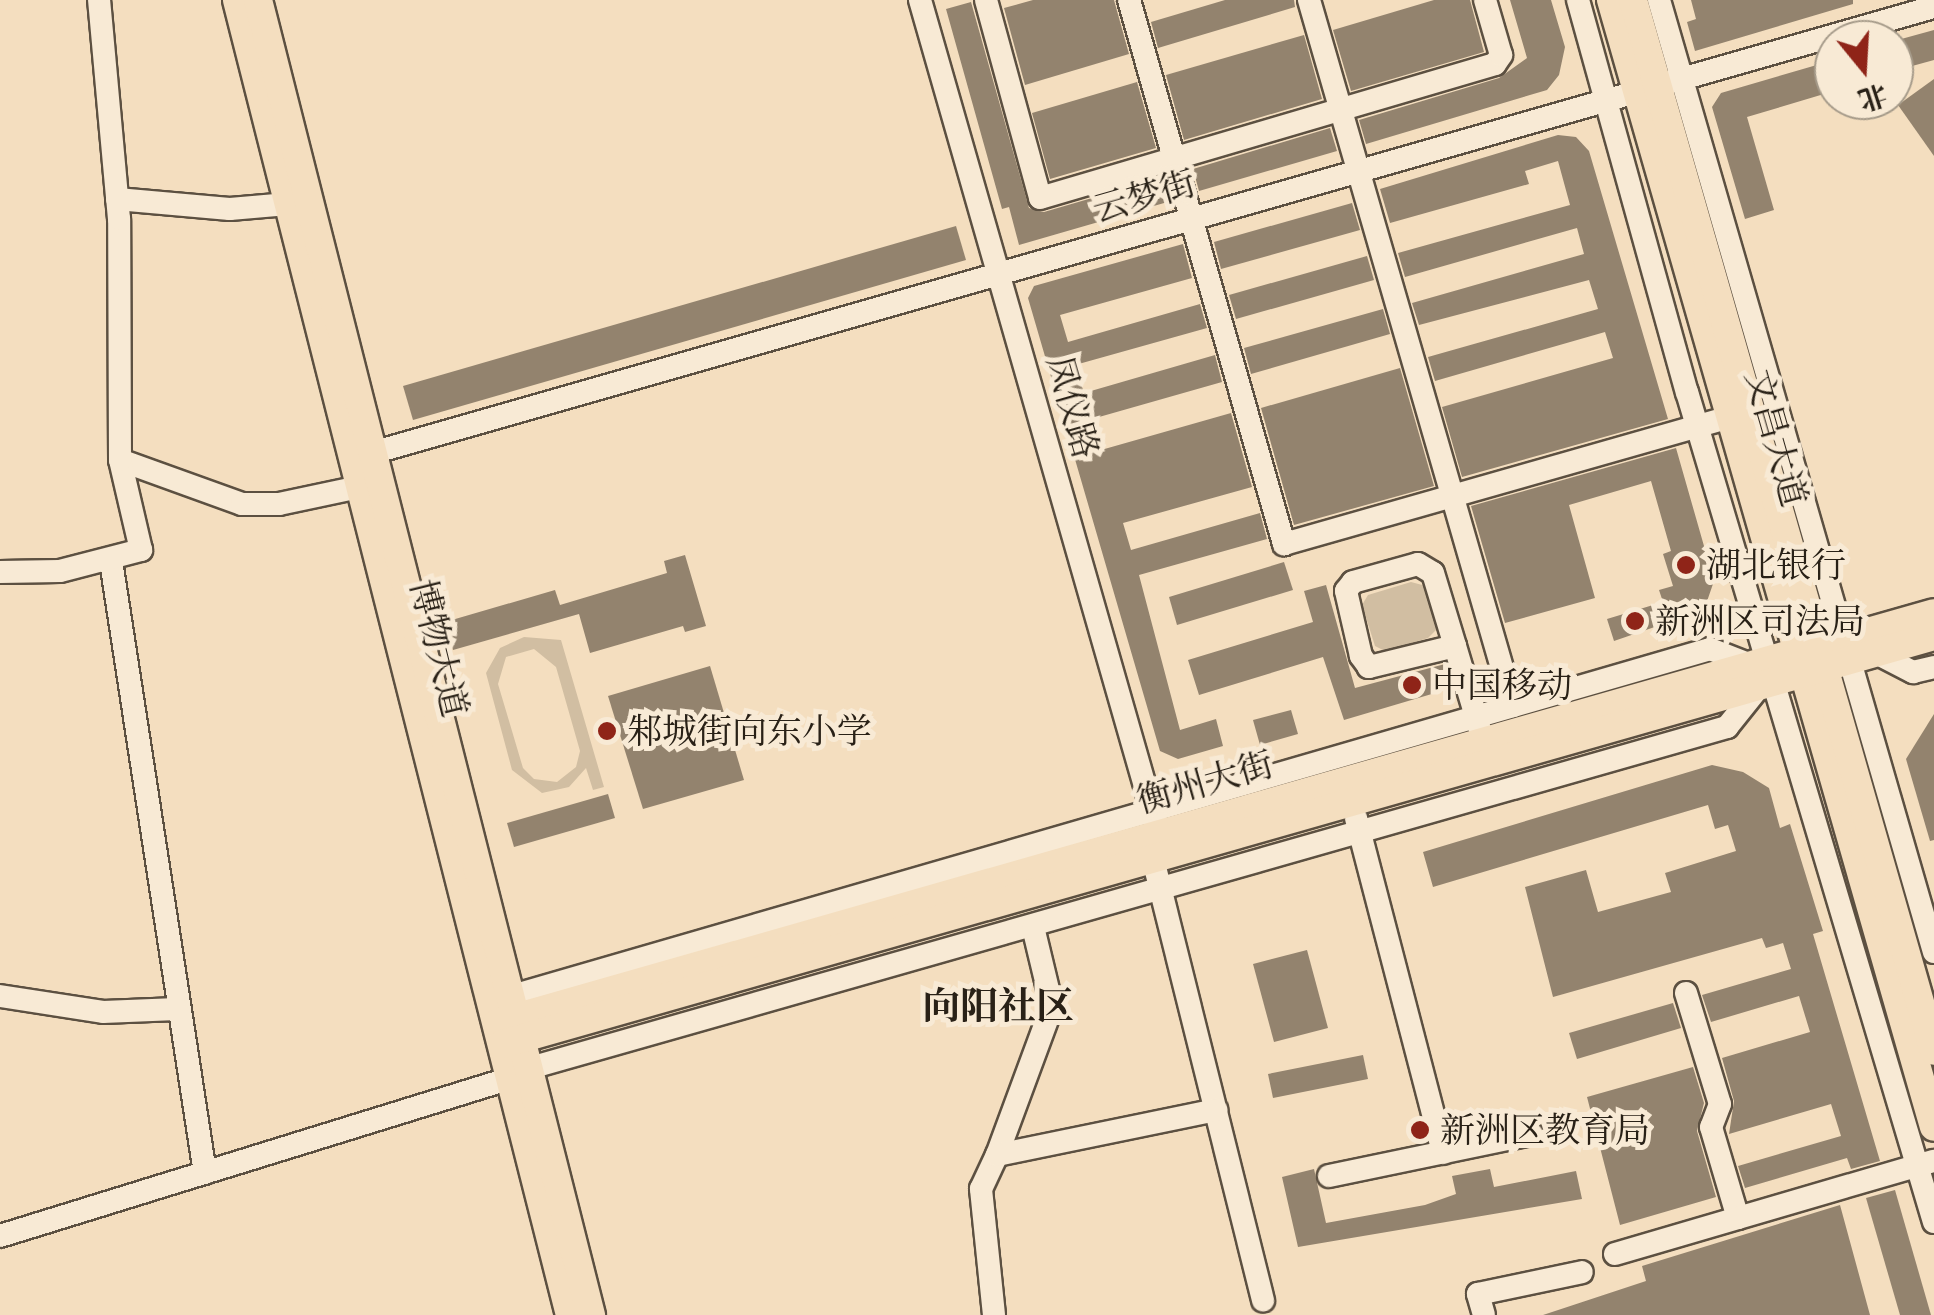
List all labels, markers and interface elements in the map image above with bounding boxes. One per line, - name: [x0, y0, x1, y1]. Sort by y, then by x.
- north arrow: [1814, 20, 1914, 120]
- text: 北: [1853, 74, 1892, 119]
- street label: 云梦街: [1088, 161, 1200, 231]
- street label: 凤仪路: [1038, 351, 1108, 463]
- street label: 文昌大道: [1737, 365, 1815, 511]
- place label: 湖北银行: [1706, 544, 1846, 586]
- marker: 湖北银行: [1675, 554, 1697, 576]
- street label: 博物大道: [402, 575, 476, 721]
- place label: 新洲区司法局: [1655, 600, 1865, 642]
- marker: 新洲区司法局: [1624, 610, 1646, 632]
- place label: 中国移动: [1432, 664, 1572, 706]
- marker: 中国移动: [1401, 674, 1423, 696]
- place label: 邾城街向东小学: [627, 710, 872, 752]
- marker: 邾城街向东小学: [596, 720, 618, 742]
- street label: 衡州大街: [1132, 743, 1278, 821]
- district label: 向阳社区: [922, 984, 1074, 1030]
- place label: 新洲区教育局: [1440, 1109, 1650, 1151]
- marker: 新洲区教育局: [1409, 1119, 1431, 1141]

